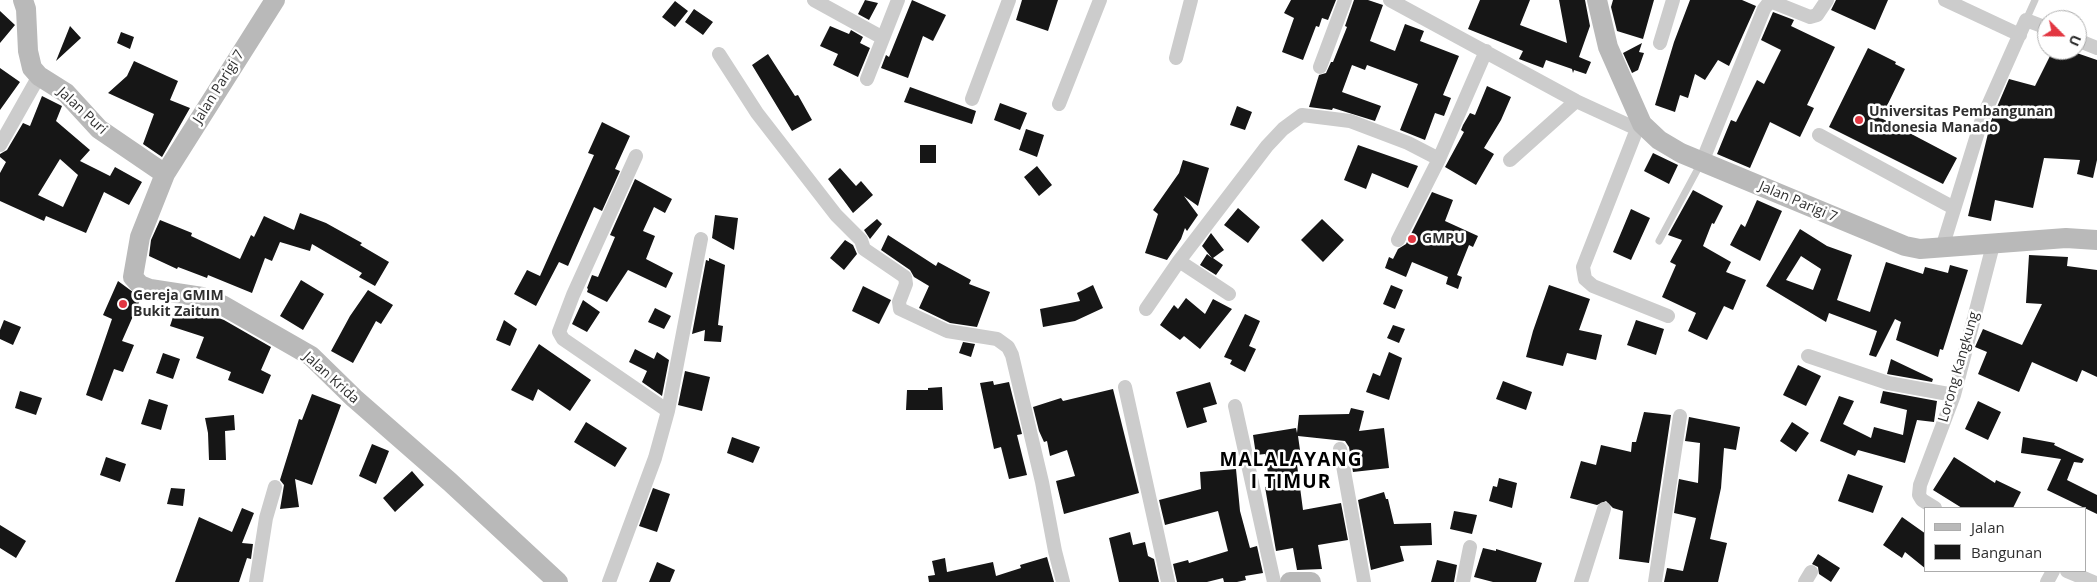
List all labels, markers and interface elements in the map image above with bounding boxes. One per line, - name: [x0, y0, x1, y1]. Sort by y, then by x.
- north arrow: [2037, 10, 2087, 60]
- text: U: [2065, 32, 2086, 49]
- street label: Jalan Parigi 7: [190, 47, 248, 127]
- street label: Jalan Puri: [54, 84, 110, 138]
- place label: Universitas Pembangunan Indonesia Manado: [1869, 104, 2053, 136]
- marker: Universitas Pembangunan Indonesia Manado: [1853, 114, 1865, 126]
- street label: Jalan Parigi 7: [1756, 178, 1840, 226]
- place label: GMPU: [1422, 231, 1465, 247]
- marker: GMPU: [1406, 233, 1418, 245]
- place label: Gereja GMIM Bukit Zaitun: [133, 288, 224, 321]
- marker: Gereja GMIM Bukit Zaitun: [117, 298, 129, 310]
- street label: Lorong Kangkung: [1935, 310, 1983, 424]
- street label: Jalan Krida: [300, 349, 362, 407]
- district label: MALALAYANG I TIMUR: [1218, 450, 1364, 494]
- legend: [1924, 507, 2087, 572]
- text: Jalan: [1971, 517, 2005, 537]
- text: Bangunan: [1971, 542, 2042, 562]

